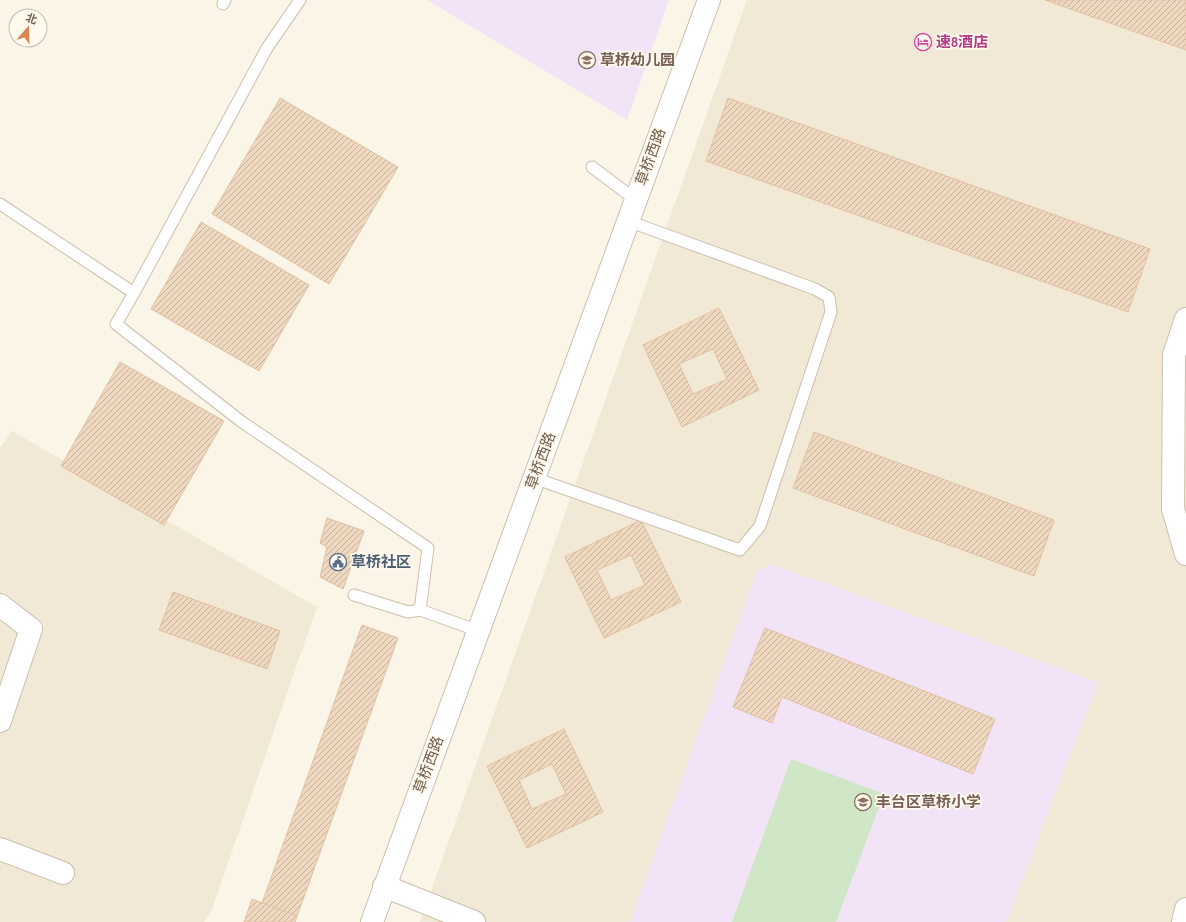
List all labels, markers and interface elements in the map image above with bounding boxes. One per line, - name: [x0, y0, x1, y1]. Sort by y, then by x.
- north arrow: [8, 8, 48, 48]
- text: 北: [24, 11, 39, 27]
- hotel icon: 速8酒店: [913, 32, 933, 52]
- place label: 速8酒店: [936, 33, 988, 52]
- school or university icon: 草桥幼儿园: [577, 50, 597, 70]
- place label: 草桥幼儿园: [600, 51, 675, 70]
- street label: 草桥西路: [632, 126, 670, 188]
- street label: 草桥西路: [522, 430, 560, 492]
- public building icon: 草桥社区: [328, 552, 348, 572]
- place label: 草桥社区: [351, 553, 411, 572]
- street label: 草桥西路: [410, 734, 448, 796]
- school or university icon: 丰台区草桥小学: [853, 792, 873, 812]
- place label: 丰台区草桥小学: [876, 793, 981, 812]

